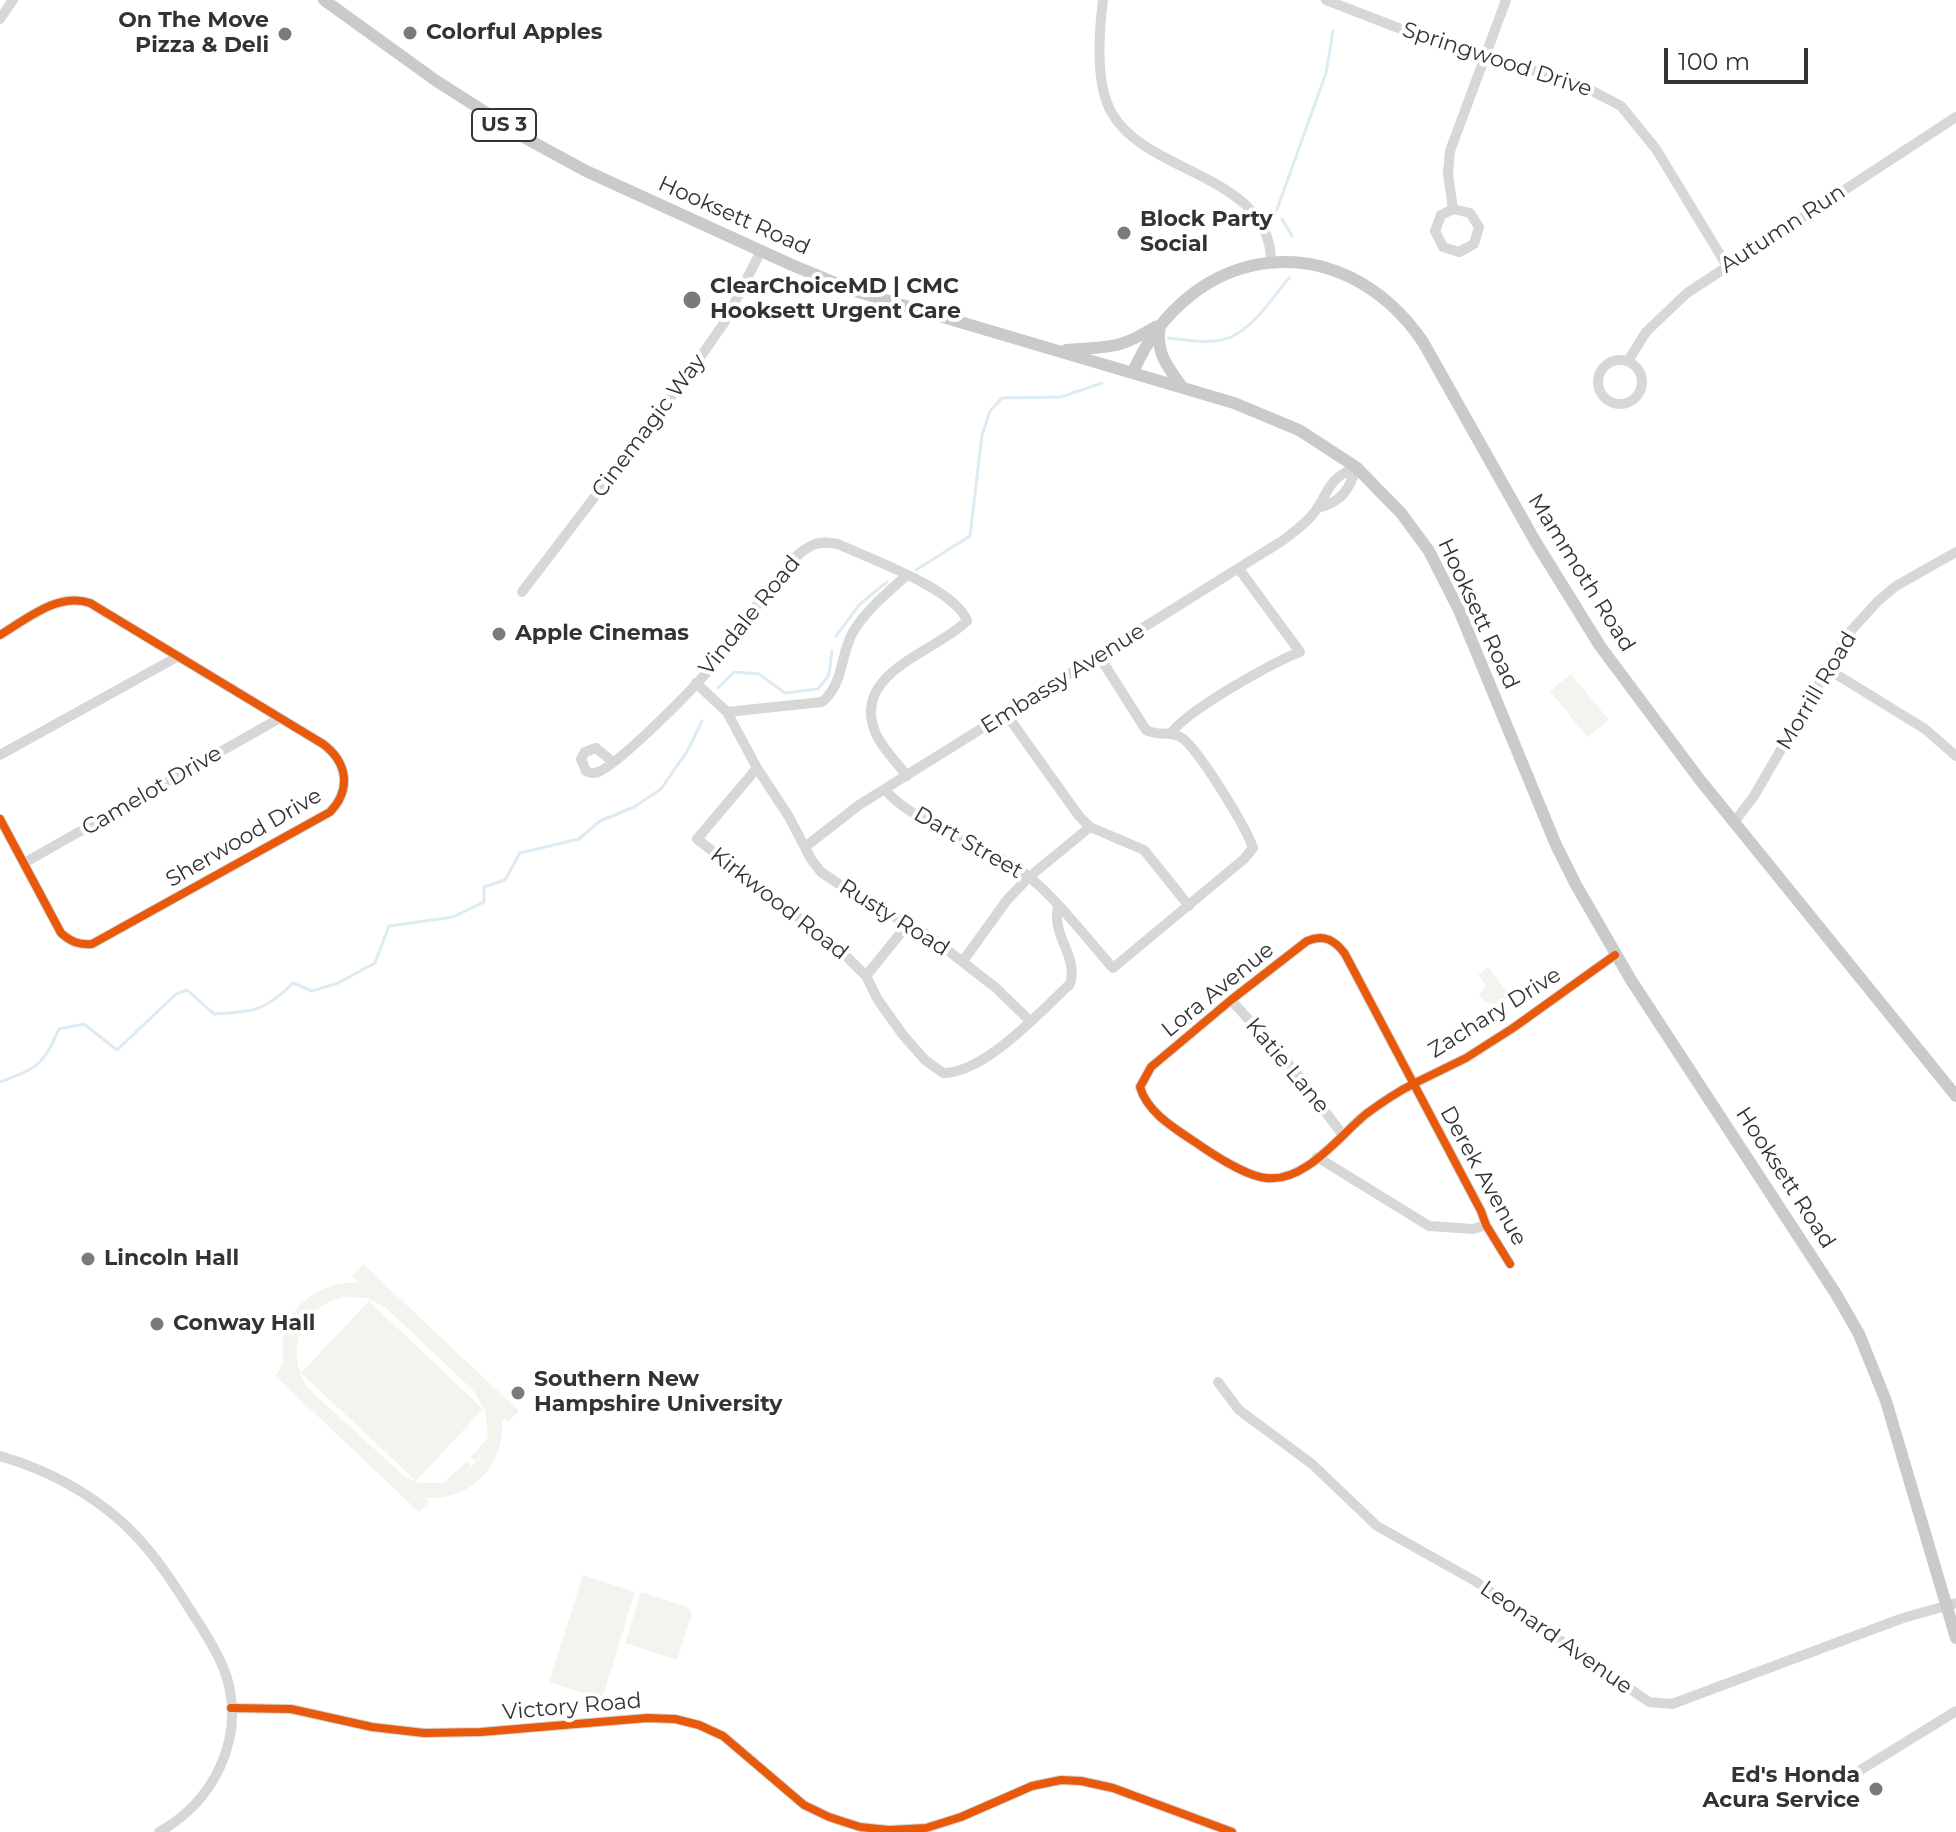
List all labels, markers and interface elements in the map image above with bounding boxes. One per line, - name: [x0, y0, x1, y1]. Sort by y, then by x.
- place label: On The Move Pizza & Deli: [118, 8, 269, 60]
- street label: Springwood Drive: [1399, 17, 1595, 103]
- place label: Colorful Apples: [426, 20, 602, 46]
- marker: Colorful Apples: [401, 24, 419, 42]
- marker: On The Move Pizza & Deli: [276, 25, 294, 43]
- scale bar: [1668, 32, 1812, 82]
- text: 100 m: [1678, 47, 1750, 76]
- road number: US 3: [472, 109, 536, 141]
- street label: Hooksett Road: [654, 171, 814, 261]
- street label: Autumn Run: [1716, 179, 1850, 279]
- place label: Block Party Social: [1140, 207, 1273, 258]
- marker: Block Party Social: [1115, 224, 1133, 242]
- place label: ClearChoiceMD | CMC Hooksett Urgent Care: [710, 274, 961, 326]
- marker: ClearChoiceMD | CMC Hooksett Urgent Care: [681, 289, 703, 311]
- street label: Cinemagic Way: [586, 349, 712, 503]
- street label: Mammoth Road: [1522, 489, 1640, 657]
- street label: Hooksett Road: [1432, 534, 1524, 694]
- street label: Vindale Road: [694, 551, 806, 681]
- street label: Embassy Avenue: [976, 618, 1150, 740]
- place label: Apple Cinemas: [515, 621, 689, 647]
- marker: Apple Cinemas: [490, 625, 508, 643]
- street label: Morrill Road: [1771, 627, 1863, 755]
- street label: Camelot Drive: [77, 740, 227, 842]
- street label: Sherwood Drive: [161, 783, 327, 893]
- street label: Dart Street: [909, 801, 1027, 885]
- street label: Kirkwood Road: [705, 842, 853, 966]
- street label: Rusty Road: [834, 874, 954, 962]
- street label: Lora Avenue: [1157, 937, 1279, 1043]
- street label: Zachary Drive: [1424, 962, 1566, 1064]
- street label: Katie Lane: [1240, 1013, 1334, 1119]
- street label: Derek Avenue: [1434, 1102, 1532, 1250]
- street label: Hooksett Road: [1730, 1102, 1840, 1254]
- place label: Lincoln Hall: [104, 1246, 239, 1272]
- marker: Lincoln Hall: [79, 1250, 97, 1268]
- place label: Conway Hall: [173, 1311, 315, 1337]
- marker: Conway Hall: [148, 1315, 166, 1333]
- place label: Southern New Hampshire University: [534, 1367, 782, 1418]
- marker: Southern New Hampshire University: [509, 1384, 527, 1402]
- street label: Leonard Avenue: [1475, 1576, 1637, 1700]
- street label: Victory Road: [501, 1688, 643, 1726]
- place label: Ed's Honda Acura Service: [1702, 1763, 1860, 1814]
- marker: Ed's Honda Acura Service: [1867, 1780, 1885, 1798]

